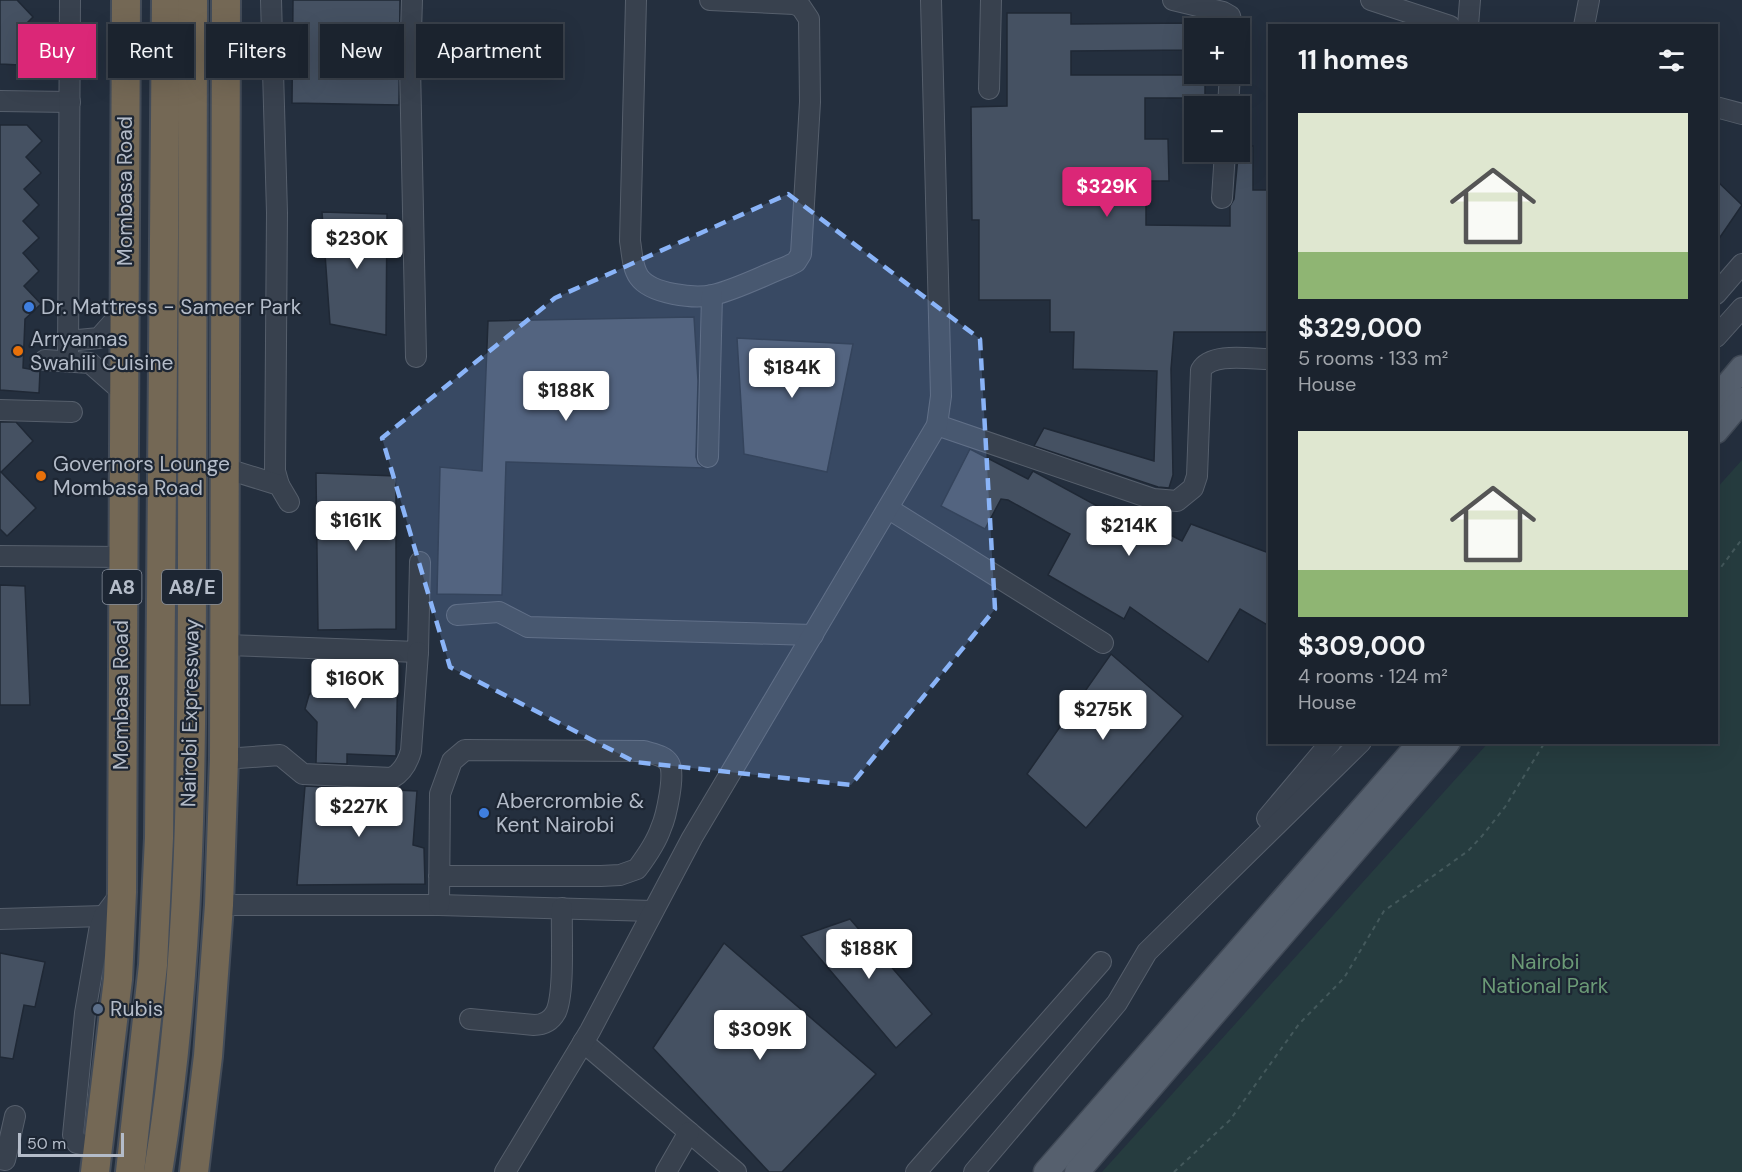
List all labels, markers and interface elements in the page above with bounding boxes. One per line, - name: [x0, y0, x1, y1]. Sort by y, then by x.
- map controls: [1184, 18, 1250, 162]
- button: +: [1184, 18, 1250, 84]
- chip: Buy: [18, 24, 96, 78]
- chip: Rent: [108, 24, 194, 78]
- chip: Filters: [206, 24, 308, 78]
- chip: New: [320, 24, 404, 78]
- chip: Apartment: [416, 24, 563, 78]
- text: 11 homes: [1298, 43, 1409, 77]
- icon: filters: [1655, 44, 1688, 77]
- button: −: [1184, 96, 1250, 162]
- street label: Mombasa Road: [111, 116, 139, 266]
- icon: home: [1439, 152, 1547, 260]
- pin: $329K: [1065, 167, 1149, 218]
- text: $329K: [1076, 173, 1138, 199]
- pin: $230K: [315, 219, 399, 270]
- text: $230K: [326, 225, 388, 251]
- place label: Dr. Mattress - Sameer Park: [41, 293, 302, 321]
- marker: Dr. Mattress - Sameer Park: [22, 300, 36, 314]
- text: $329,000: [1298, 311, 1422, 345]
- place label: Arryannas Swahili Cuisine: [30, 325, 173, 377]
- marker: Arryannas Swahili Cuisine: [11, 344, 25, 358]
- text: 5 rooms · 133 m²: [1298, 345, 1448, 371]
- pin: $184K: [750, 348, 834, 399]
- text: $184K: [763, 354, 821, 380]
- pin: $188K: [524, 371, 608, 422]
- text: House: [1298, 371, 1356, 397]
- text: $188K: [537, 377, 595, 403]
- place label: Governors Lounge Mombasa Road: [53, 450, 230, 502]
- marker: Governors Lounge Mombasa Road: [34, 469, 48, 483]
- icon: home: [1439, 470, 1547, 578]
- pin: $161K: [314, 501, 398, 552]
- pin: $214K: [1087, 506, 1171, 557]
- text: $161K: [330, 507, 382, 533]
- text: $214K: [1101, 512, 1157, 538]
- road number: A8: [102, 570, 142, 604]
- road number: A8/E: [162, 570, 222, 604]
- street label: Nairobi Expressway: [174, 618, 206, 807]
- street label: Mombasa Road: [107, 620, 135, 770]
- text: $309,000: [1298, 629, 1426, 663]
- pin: $160K: [313, 659, 397, 710]
- text: 4 rooms · 124 m²: [1298, 663, 1448, 689]
- text: $160K: [325, 665, 385, 691]
- text: House: [1298, 689, 1356, 715]
- pin: $275K: [1061, 690, 1145, 741]
- text: $275K: [1073, 696, 1133, 722]
- pin: $227K: [317, 787, 401, 838]
- place label: Abercrombie & Kent Nairobi: [496, 787, 644, 839]
- text: $227K: [330, 793, 388, 819]
- marker: Abercrombie & Kent Nairobi: [477, 806, 491, 820]
- pin: $188K: [827, 929, 911, 980]
- text: $188K: [840, 935, 898, 961]
- park label: Nairobi National Park: [1482, 948, 1609, 1000]
- place label: Rubis: [110, 995, 163, 1023]
- marker: Rubis: [91, 1002, 105, 1016]
- pin: $309K: [718, 1010, 802, 1061]
- text: $309K: [728, 1016, 792, 1042]
- scale bar: [18, 1130, 124, 1158]
- text: 50 m: [27, 1133, 66, 1154]

